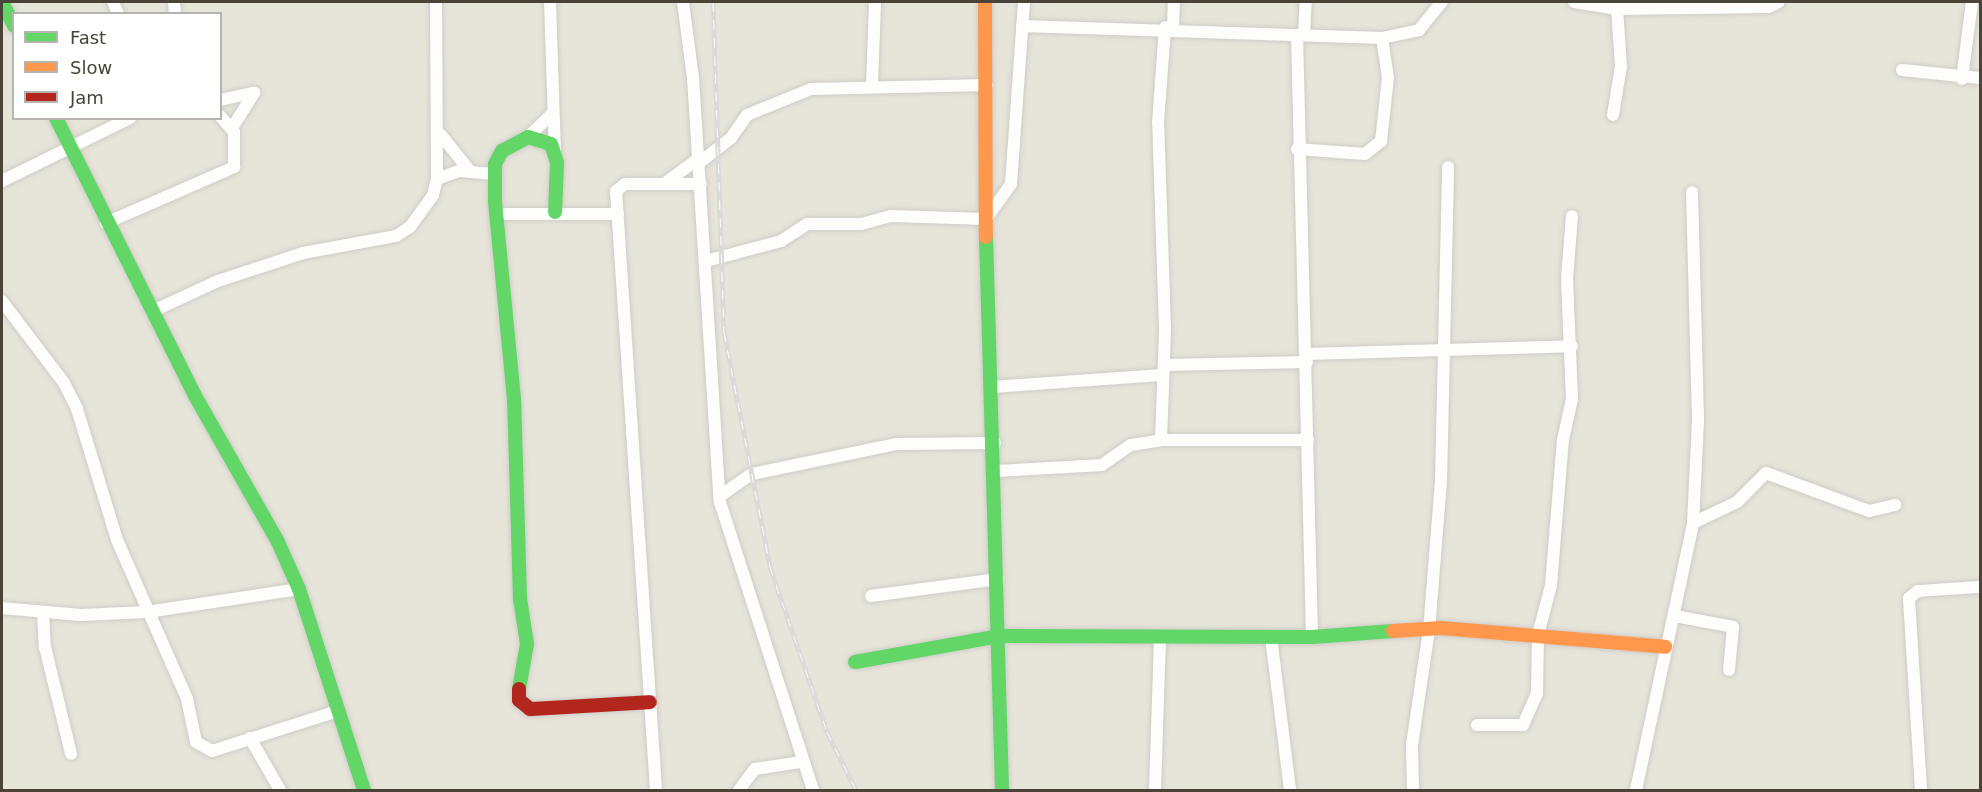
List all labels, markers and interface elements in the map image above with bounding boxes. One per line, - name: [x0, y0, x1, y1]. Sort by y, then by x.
- legend: [12, 12, 222, 120]
- text: Fast: [70, 27, 106, 48]
- text: Slow: [70, 57, 112, 78]
- text: Jam: [70, 87, 104, 108]

